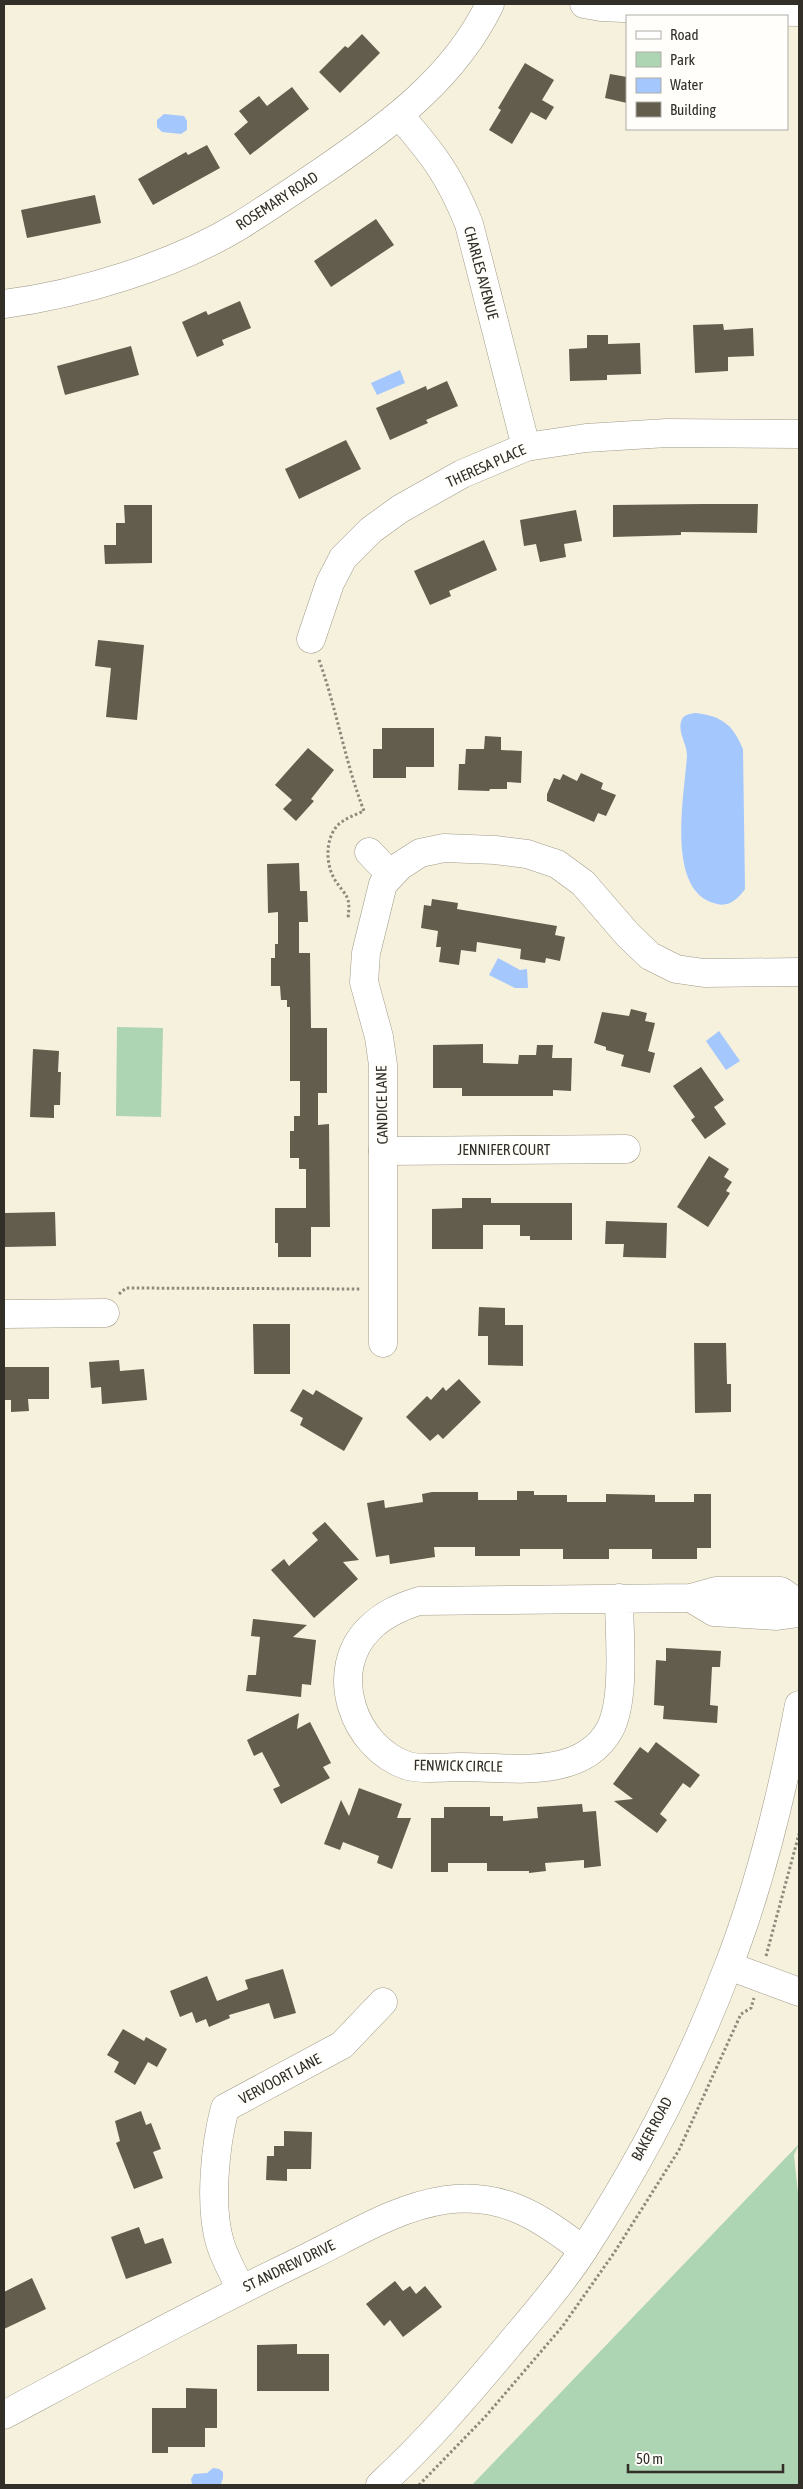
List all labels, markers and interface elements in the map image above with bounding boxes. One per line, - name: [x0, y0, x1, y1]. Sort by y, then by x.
- legend: [626, 15, 788, 130]
- text: Road: [670, 26, 699, 43]
- text: Park: [670, 51, 695, 68]
- text: Water: [670, 76, 703, 93]
- text: Building: [670, 101, 716, 118]
- street label: ROSEMARY ROAD: [233, 168, 321, 233]
- street label: CHARLES AVENUE: [461, 224, 502, 322]
- street label: THERESA PLACE: [444, 440, 529, 491]
- street label: CANDICE LANE: [372, 1065, 391, 1145]
- street label: JENNIFER COURT: [458, 1141, 551, 1158]
- street label: FENWICK CIRCLE: [413, 1756, 503, 1775]
- street label: VERVOORT LANE: [236, 2050, 324, 2107]
- street label: BAKER ROAD: [628, 2094, 675, 2163]
- street label: ST ANDREW DRIVE: [240, 2236, 338, 2295]
- scale bar: [628, 2442, 783, 2474]
- text: 50 m: [636, 2450, 663, 2467]

